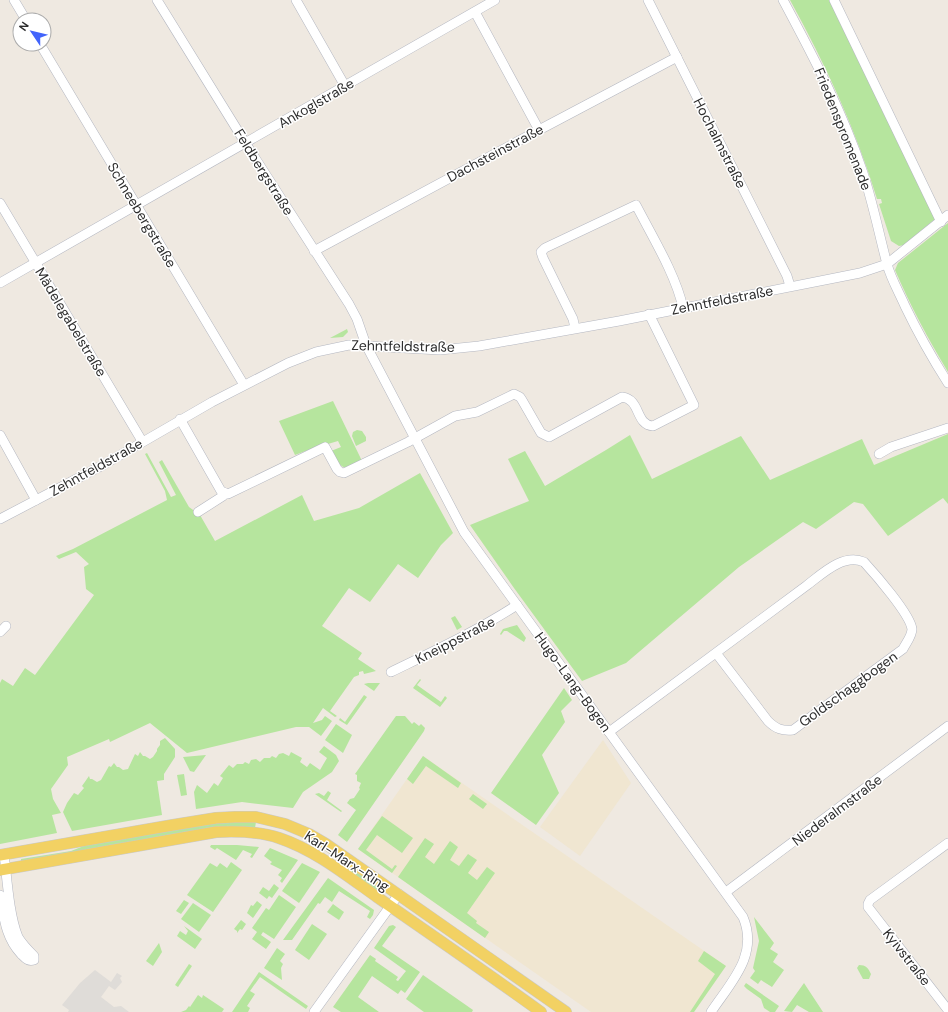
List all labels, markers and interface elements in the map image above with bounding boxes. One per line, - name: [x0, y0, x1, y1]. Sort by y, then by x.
- north arrow: [12, 12, 52, 52]
- text: N: [16, 19, 32, 34]
- street label: Friedenspromenade: [810, 65, 876, 193]
- street label: Ankoglstraße: [275, 74, 357, 132]
- street label: Hochalmstraße: [689, 95, 751, 191]
- street label: Dachsteinstraße: [444, 120, 546, 186]
- street label: Feldbergstraße: [230, 125, 298, 219]
- street label: Schneebergstraße: [103, 159, 181, 271]
- street label: Mädelegabelstraße: [31, 264, 111, 380]
- street label: Zehntfeldstraße: [670, 281, 775, 319]
- street label: Zehntfeldstraße: [351, 336, 455, 356]
- street label: Zehntfeldstraße: [46, 434, 146, 500]
- street label: Kneippstraße: [412, 612, 498, 668]
- street label: Hugo-Lang-Bogen: [531, 628, 615, 736]
- street label: Goldschaggbogen: [795, 647, 901, 731]
- street label: Niederalmstraße: [788, 770, 886, 850]
- street label: Karl-Marx-Ring: [301, 827, 393, 895]
- street label: Kyivstraße: [879, 925, 935, 989]

